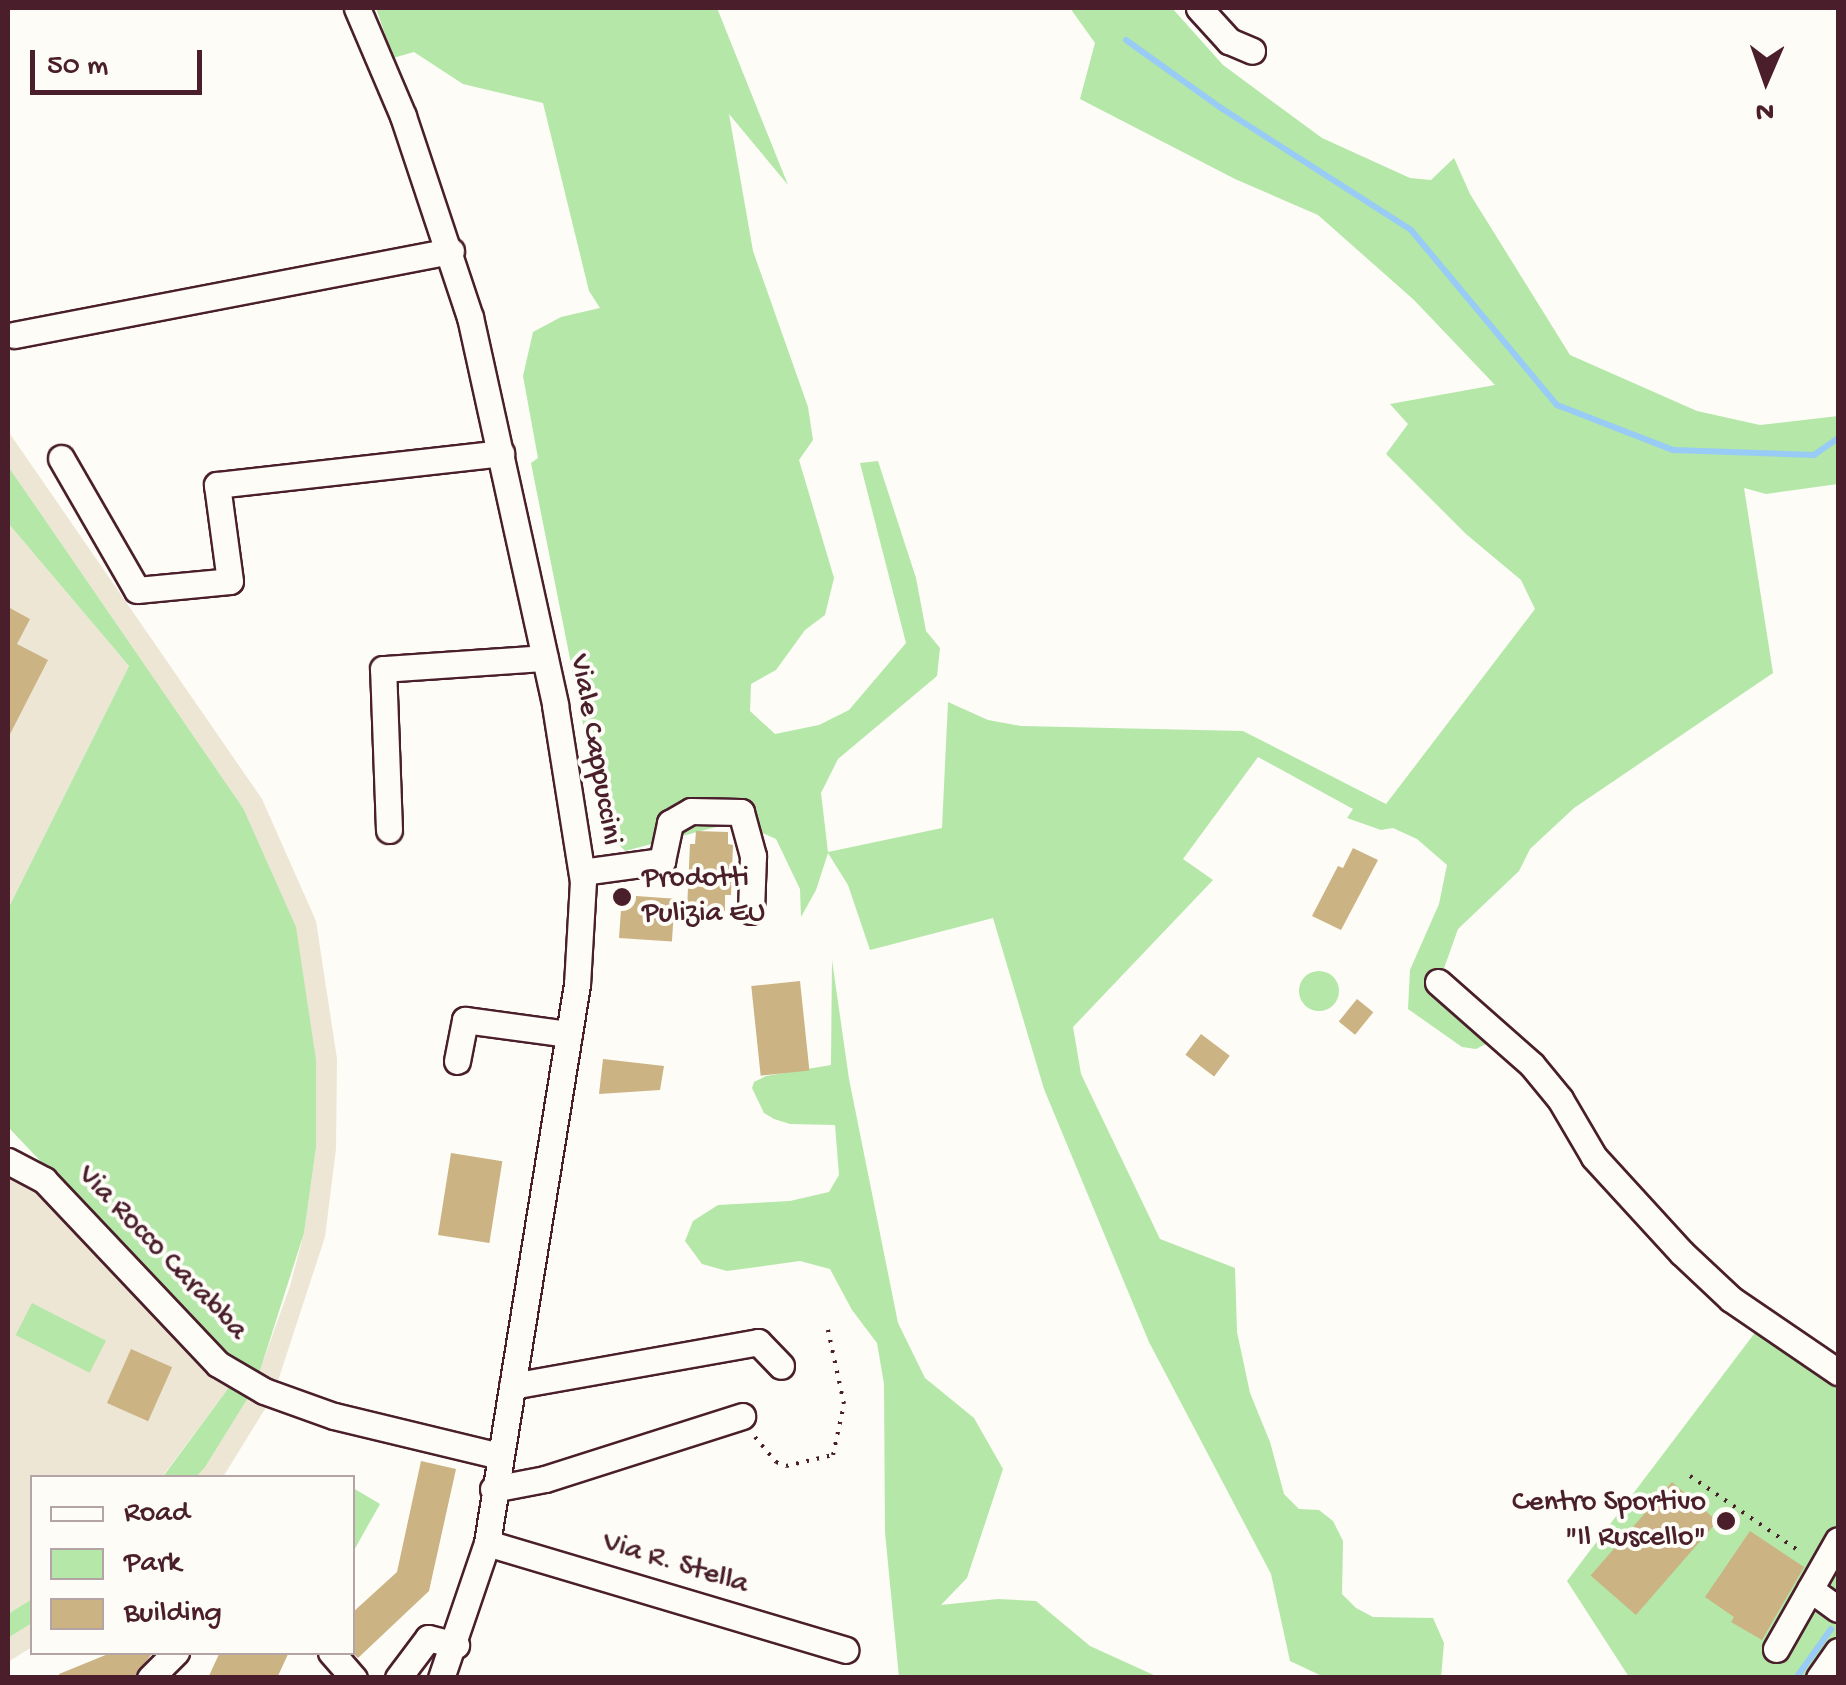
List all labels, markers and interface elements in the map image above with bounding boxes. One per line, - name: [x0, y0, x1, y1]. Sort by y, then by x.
- scale bar: [35, 30, 208, 92]
- north arrow: [1716, 30, 1816, 130]
- text: 50 m: [47, 50, 108, 85]
- text: N: [1755, 94, 1775, 127]
- street label: Viale Cappuccini: [559, 652, 629, 848]
- place label: Prodotti Pulizia EU: [642, 862, 765, 932]
- marker: Prodotti Pulizia EU: [611, 886, 633, 908]
- street label: Via Rocco Carabba: [68, 1159, 254, 1349]
- legend: [30, 1475, 355, 1655]
- place label: Centro Sportivo "Il Ruscello": [1512, 1486, 1706, 1556]
- text: Road: [124, 1497, 190, 1532]
- marker: Centro Sportivo "Il Ruscello": [1715, 1510, 1737, 1532]
- street label: Via R. Stella: [598, 1526, 752, 1604]
- text: Park: [124, 1547, 181, 1582]
- text: Building: [124, 1597, 222, 1632]

